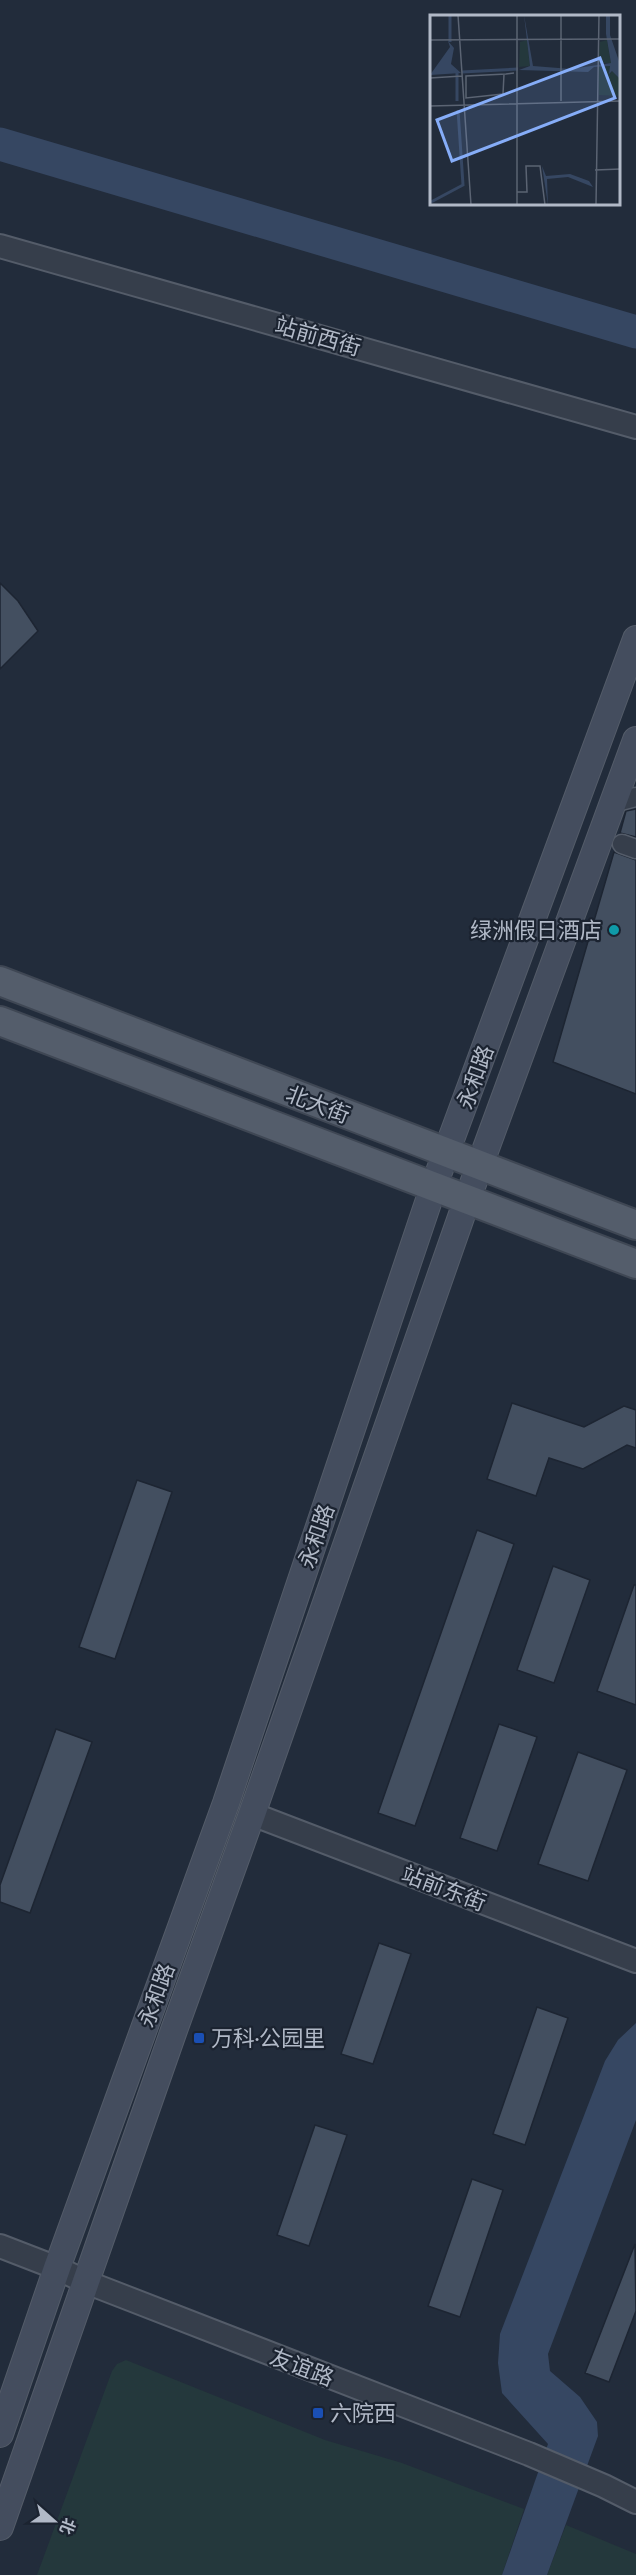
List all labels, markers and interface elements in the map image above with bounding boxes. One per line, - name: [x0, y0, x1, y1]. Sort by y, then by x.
- inset map: [430, 15, 621, 206]
- street label: 站前西街: [272, 310, 364, 362]
- place label: 绿洲假日酒店: [470, 916, 602, 944]
- marker: 绿洲假日酒店: [607, 923, 621, 937]
- street label: 永和路: [451, 1041, 499, 1113]
- street label: 北大街: [282, 1079, 354, 1129]
- street label: 永和路: [292, 1500, 340, 1572]
- street label: 站前东街: [398, 1859, 490, 1917]
- street label: 永和路: [132, 1959, 180, 2031]
- place label: 万科·公园里: [211, 2024, 325, 2052]
- marker: 万科·公园里: [192, 2031, 206, 2045]
- street label: 友谊路: [266, 2342, 338, 2392]
- place label: 六院西: [330, 2399, 396, 2427]
- marker: 六院西: [311, 2406, 325, 2420]
- north arrow: [24, 2491, 84, 2551]
- text: 北: [55, 2515, 80, 2537]

